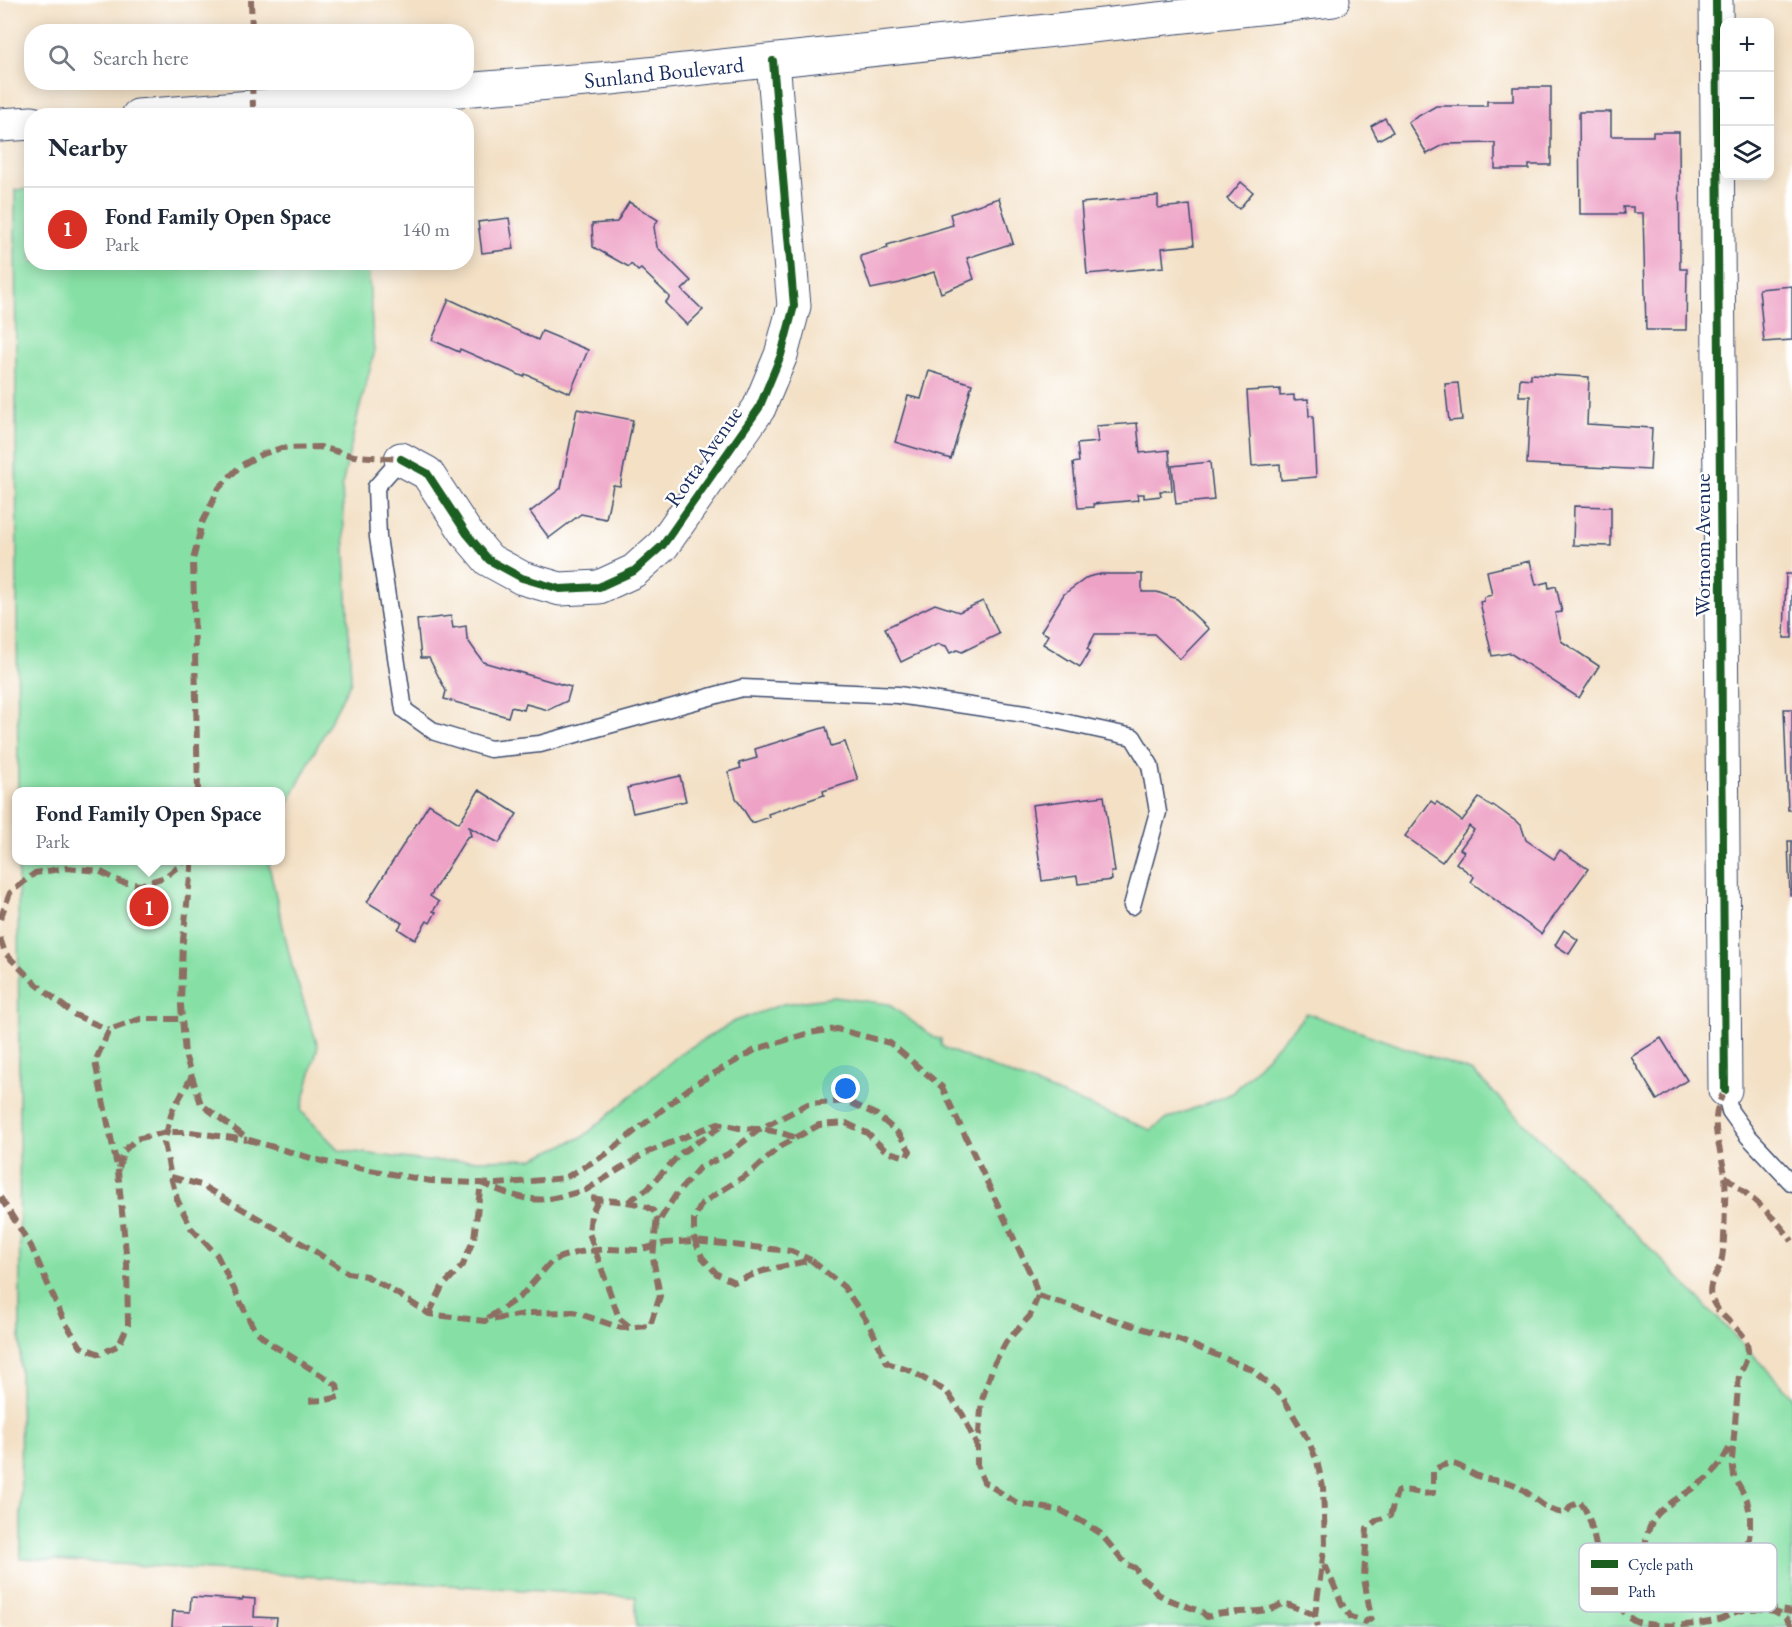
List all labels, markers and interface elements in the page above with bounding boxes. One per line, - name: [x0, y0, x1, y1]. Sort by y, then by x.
- map controls: [1720, 18, 1774, 180]
- button: +: [1720, 18, 1774, 72]
- search box: [24, 24, 474, 90]
- icon: search: [45, 41, 78, 74]
- text: Search here: [93, 43, 188, 72]
- street label: Sunland Boulevard: [583, 50, 746, 95]
- button: −: [1720, 72, 1774, 126]
- button: layers: [1720, 126, 1774, 180]
- text: Nearby: [48, 130, 128, 164]
- text: Fond Family Open Space: [105, 202, 331, 231]
- text: 1: [62, 216, 73, 242]
- text: 140 m: [402, 216, 450, 242]
- text: Park: [105, 231, 139, 257]
- street label: Rotta Avenue: [658, 400, 749, 512]
- street label: Wornom Avenue: [1688, 473, 1717, 617]
- popup: [12, 787, 285, 865]
- text: Fond Family Open Space: [36, 799, 261, 828]
- text: Park: [36, 828, 70, 854]
- pin: 1: [130, 884, 168, 930]
- your location: [831, 1074, 860, 1103]
- legend: [1579, 1543, 1777, 1612]
- text: Cycle path: [1628, 1554, 1693, 1575]
- text: Path: [1628, 1581, 1656, 1602]

